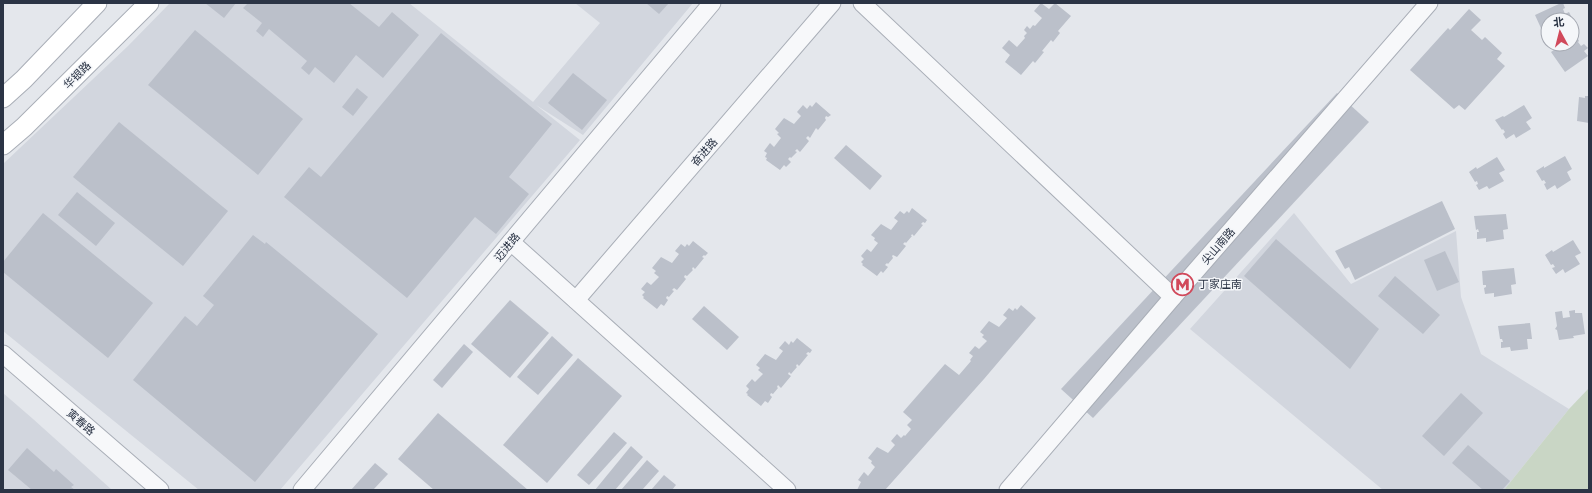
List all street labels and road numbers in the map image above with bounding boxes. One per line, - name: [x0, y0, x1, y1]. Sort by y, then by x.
- street label: 华银路: [60, 58, 94, 92]
- street label: 奋进路: [687, 134, 721, 170]
- street label: 尖山南路: [1198, 224, 1238, 268]
- street label: 迈进路: [490, 229, 524, 265]
- street label: 寅春路: [63, 405, 99, 439]

